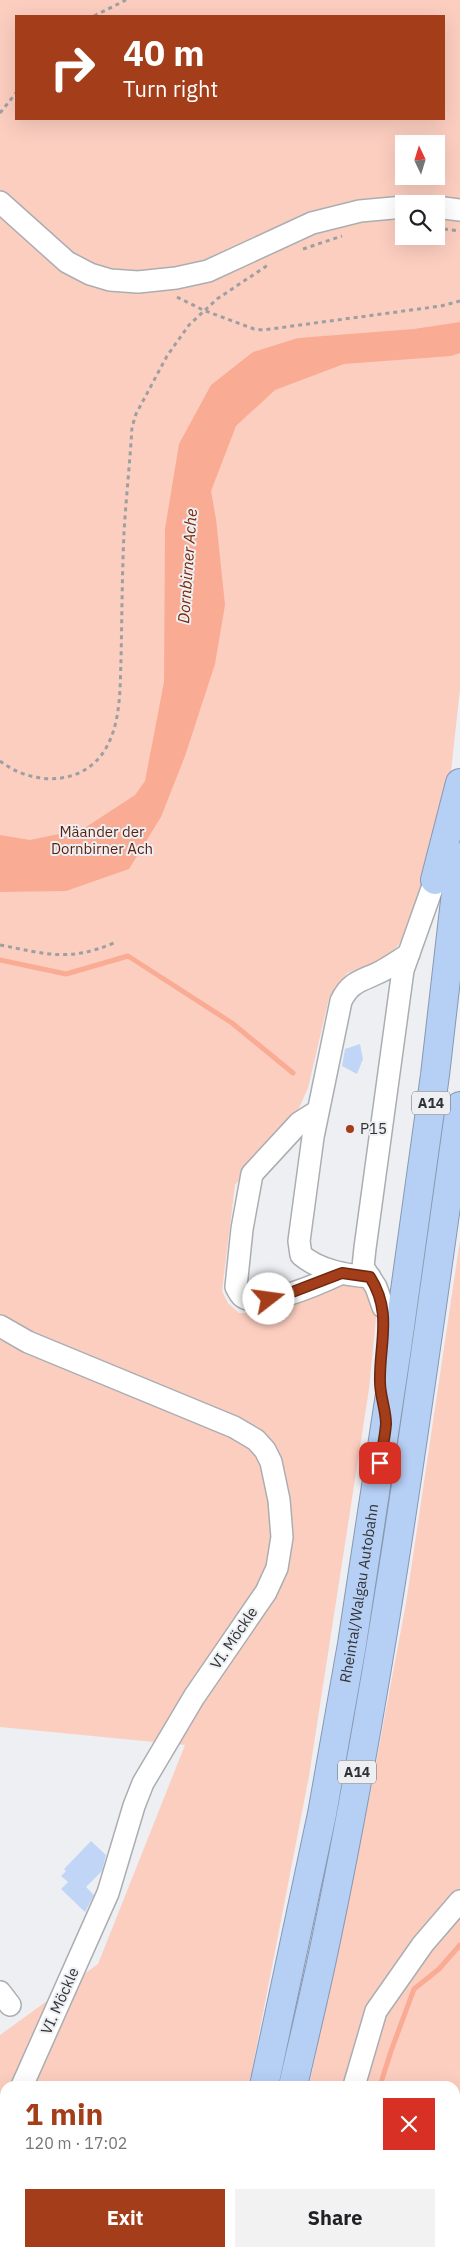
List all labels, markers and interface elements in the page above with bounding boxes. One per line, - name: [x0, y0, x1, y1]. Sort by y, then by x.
- text: 40 m: [123, 30, 205, 76]
- icon: right: [40, 35, 105, 100]
- text: Turn right: [123, 74, 218, 103]
- north arrow: [395, 135, 445, 185]
- map controls: [395, 135, 445, 245]
- button: search: [395, 195, 445, 245]
- water label: Dornbirner Ache: [173, 508, 201, 624]
- park label: Mäander der Dornbirner Ach: [51, 822, 153, 858]
- road number: A14: [412, 1092, 450, 1114]
- place label: P15: [360, 1119, 387, 1138]
- marker: P15: [344, 1123, 356, 1135]
- position arrow: [242, 1272, 294, 1324]
- pin: [359, 1442, 401, 1484]
- icon: arrive: [366, 1449, 394, 1477]
- street label: Rheintal/Walgau Autobahn: [335, 1502, 382, 1684]
- street label: VI. Möckle: [206, 1603, 261, 1673]
- road number: A14: [338, 1760, 376, 1784]
- street label: VI. Möckle: [36, 1964, 83, 2037]
- text: 1 min: [25, 2094, 103, 2133]
- button: close: [383, 2098, 435, 2150]
- text: 120 m · 17:02: [25, 2133, 127, 2153]
- button: Exit: [25, 2189, 225, 2247]
- button: Share: [235, 2189, 435, 2247]

